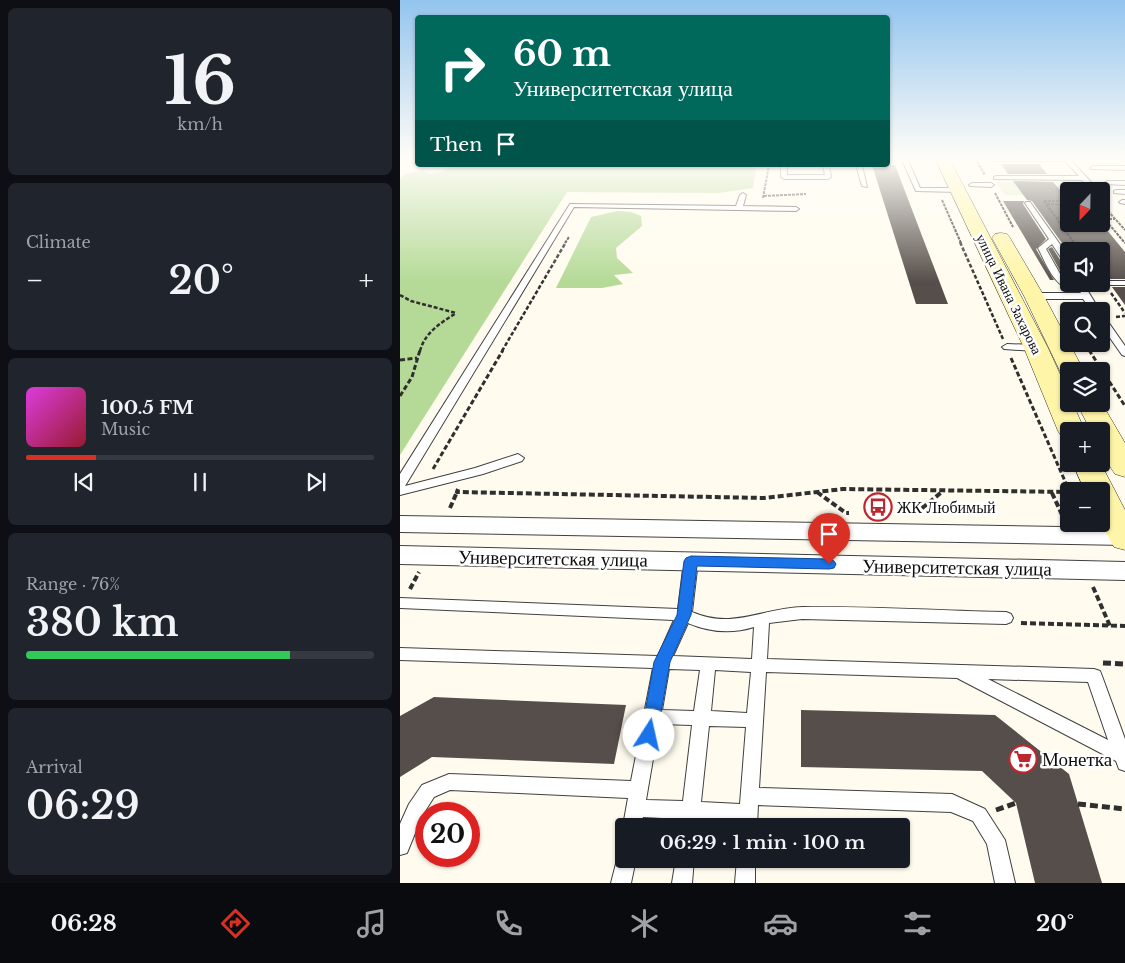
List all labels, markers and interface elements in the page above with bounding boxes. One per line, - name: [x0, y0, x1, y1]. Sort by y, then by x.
- text: 60 m: [513, 32, 611, 75]
- icon: right: [430, 35, 495, 100]
- text: 16: [164, 41, 236, 122]
- text: Университетская улица: [513, 75, 733, 102]
- text: km/h: [177, 114, 223, 134]
- icon: arrive: [492, 130, 520, 158]
- text: Then: [430, 133, 482, 156]
- north arrow: [1060, 182, 1110, 232]
- map controls: [1060, 182, 1110, 532]
- street label: улица Ивана Захарова: [972, 231, 1046, 358]
- text: Climate: [26, 232, 91, 252]
- button: sound: [1060, 242, 1110, 292]
- text: 20°: [168, 257, 234, 304]
- text: −: [26, 263, 44, 298]
- text: +: [359, 263, 374, 298]
- button: search: [1060, 302, 1110, 352]
- button: layers: [1060, 362, 1110, 412]
- text: 100.5 FM: [101, 396, 194, 419]
- text: Music: [101, 419, 150, 439]
- button: +: [1060, 422, 1110, 472]
- icon: previous: [70, 468, 98, 496]
- icon: pause: [186, 468, 214, 496]
- icon: next: [302, 468, 330, 496]
- button: −: [1060, 482, 1110, 532]
- bus stop icon: ЖК Любимый: [863, 492, 893, 522]
- place label: ЖК Любимый: [897, 497, 996, 517]
- pin: [808, 513, 850, 564]
- icon: arrive: [815, 520, 843, 548]
- street label: Университетская улица: [458, 545, 649, 572]
- street label: Университетская улица: [862, 554, 1053, 581]
- text: Range · 76%: [26, 574, 120, 594]
- text: 380 km: [26, 599, 179, 646]
- position arrow: [622, 708, 674, 760]
- supermarket icon: Монетка: [1008, 744, 1038, 774]
- place label: Монетка: [1042, 748, 1113, 771]
- text: Arrival: [26, 757, 83, 777]
- text: 06:29: [26, 782, 140, 829]
- speed limit sign: 20: [415, 802, 480, 867]
- text: 06:29 · 1 min · 100 m: [660, 831, 865, 854]
- icon: directions: [218, 906, 253, 941]
- icon: music: [354, 906, 389, 941]
- icon: phone: [491, 906, 526, 941]
- icon: climate: [627, 906, 662, 941]
- icon: car: [763, 906, 798, 941]
- icon: filters: [900, 906, 935, 941]
- text: 06:28: [51, 910, 117, 937]
- text: 20°: [1036, 910, 1074, 937]

